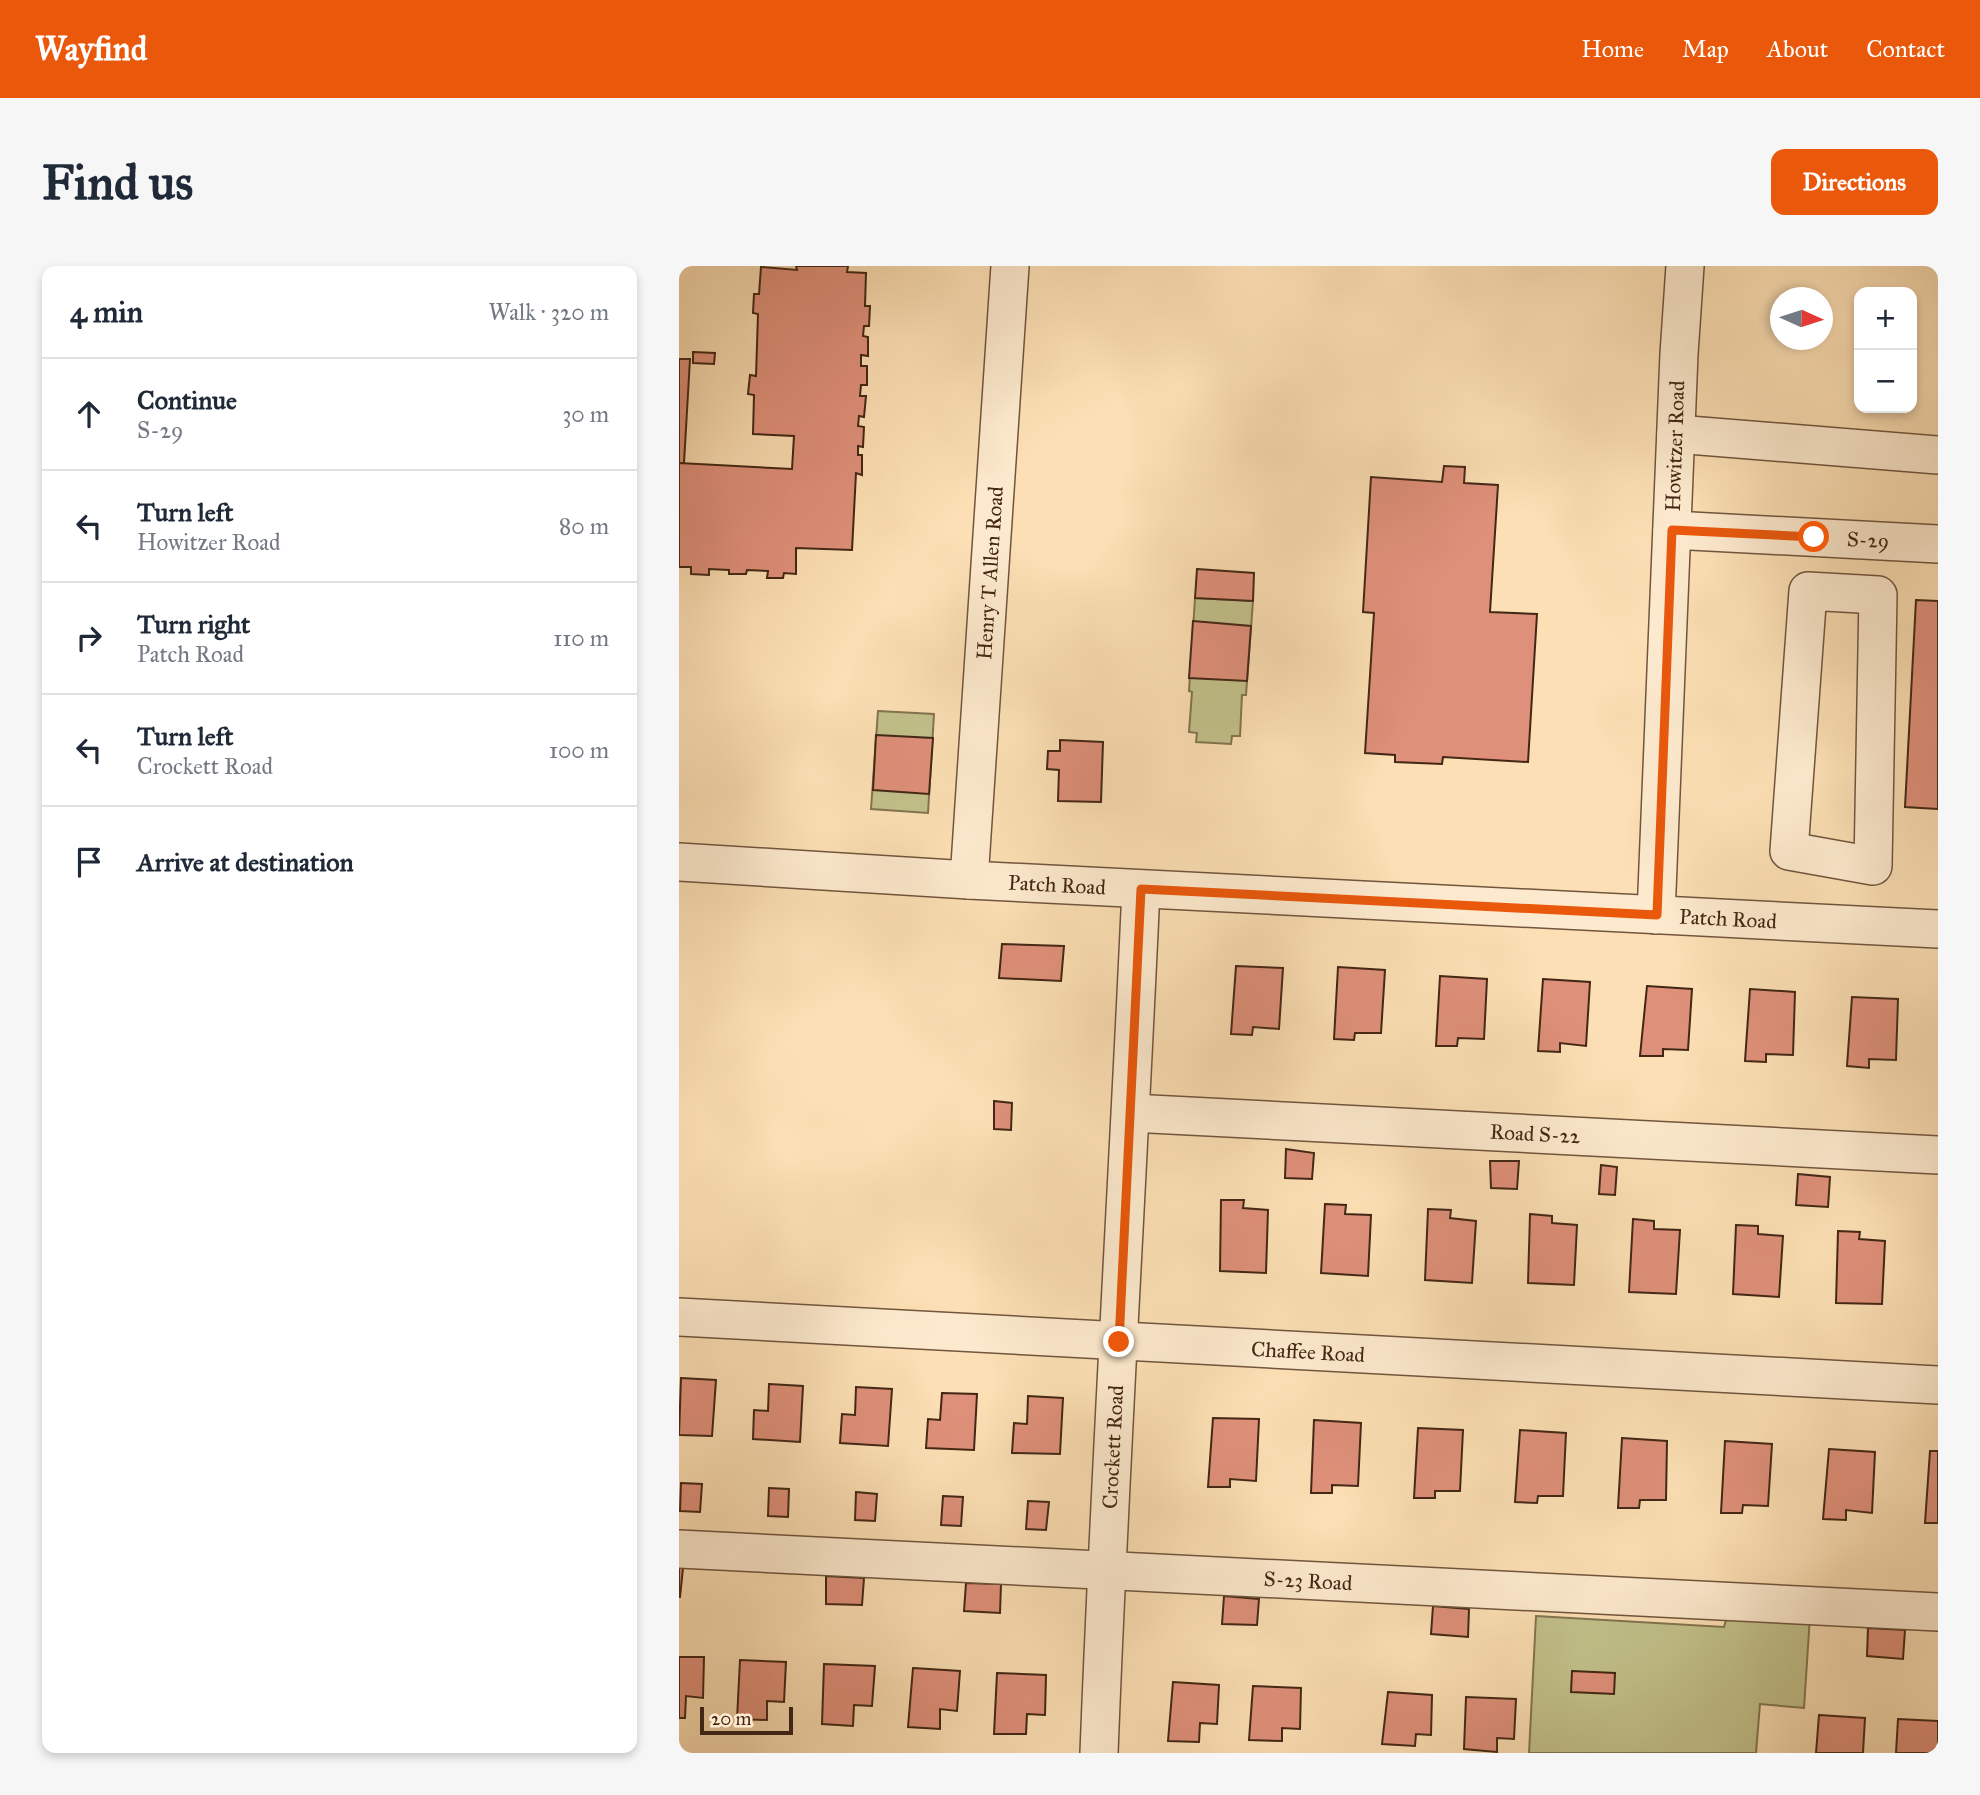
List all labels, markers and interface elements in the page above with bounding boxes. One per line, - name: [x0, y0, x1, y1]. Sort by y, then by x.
- text: Wayfind: [35, 29, 147, 69]
- text: Home: [1581, 34, 1644, 64]
- text: Map: [1682, 34, 1729, 64]
- text: About: [1767, 34, 1828, 64]
- text: Contact: [1866, 34, 1945, 64]
- button: Directions: [1771, 149, 1938, 215]
- text: Find us: [42, 153, 193, 212]
- north arrow: [1770, 287, 1833, 350]
- map controls: [1854, 287, 1917, 413]
- button: +: [1854, 287, 1917, 350]
- text: 4 min: [70, 294, 143, 330]
- text: Walk · 320 m: [489, 298, 609, 326]
- button: −: [1854, 350, 1917, 413]
- street label: Howitzer Road: [1660, 380, 1690, 512]
- text: Continue: [137, 384, 237, 416]
- icon: ahead: [70, 395, 108, 433]
- text: 30 m: [562, 400, 609, 428]
- text: S-29: [137, 416, 183, 444]
- street label: Henry T Allen Road: [971, 485, 1009, 661]
- text: Turn left: [137, 496, 233, 528]
- icon: left: [70, 507, 108, 545]
- text: 80 m: [559, 512, 609, 540]
- route start: [1798, 521, 1829, 552]
- street label: S-29: [1846, 526, 1890, 554]
- text: Howitzer Road: [137, 528, 281, 556]
- text: Turn right: [137, 608, 250, 640]
- icon: right: [70, 619, 108, 657]
- text: 110 m: [553, 624, 609, 652]
- text: Patch Road: [137, 640, 244, 668]
- text: Turn left: [137, 720, 233, 752]
- icon: left: [70, 731, 108, 769]
- text: 100 m: [549, 736, 609, 764]
- text: Crockett Road: [137, 752, 273, 780]
- icon: arrive: [70, 843, 108, 881]
- text: Arrive at destination: [137, 846, 354, 878]
- street label: Patch Road: [1008, 869, 1107, 901]
- street label: Patch Road: [1679, 903, 1778, 935]
- street label: Road S-22: [1489, 1119, 1582, 1149]
- route end: [1103, 1326, 1134, 1357]
- street label: Chaffee Road: [1250, 1336, 1366, 1368]
- street label: Crockett Road: [1097, 1384, 1129, 1510]
- street label: S-23 Road: [1263, 1566, 1353, 1596]
- scale bar: [700, 1704, 793, 1736]
- text: 20 m: [711, 1707, 752, 1730]

